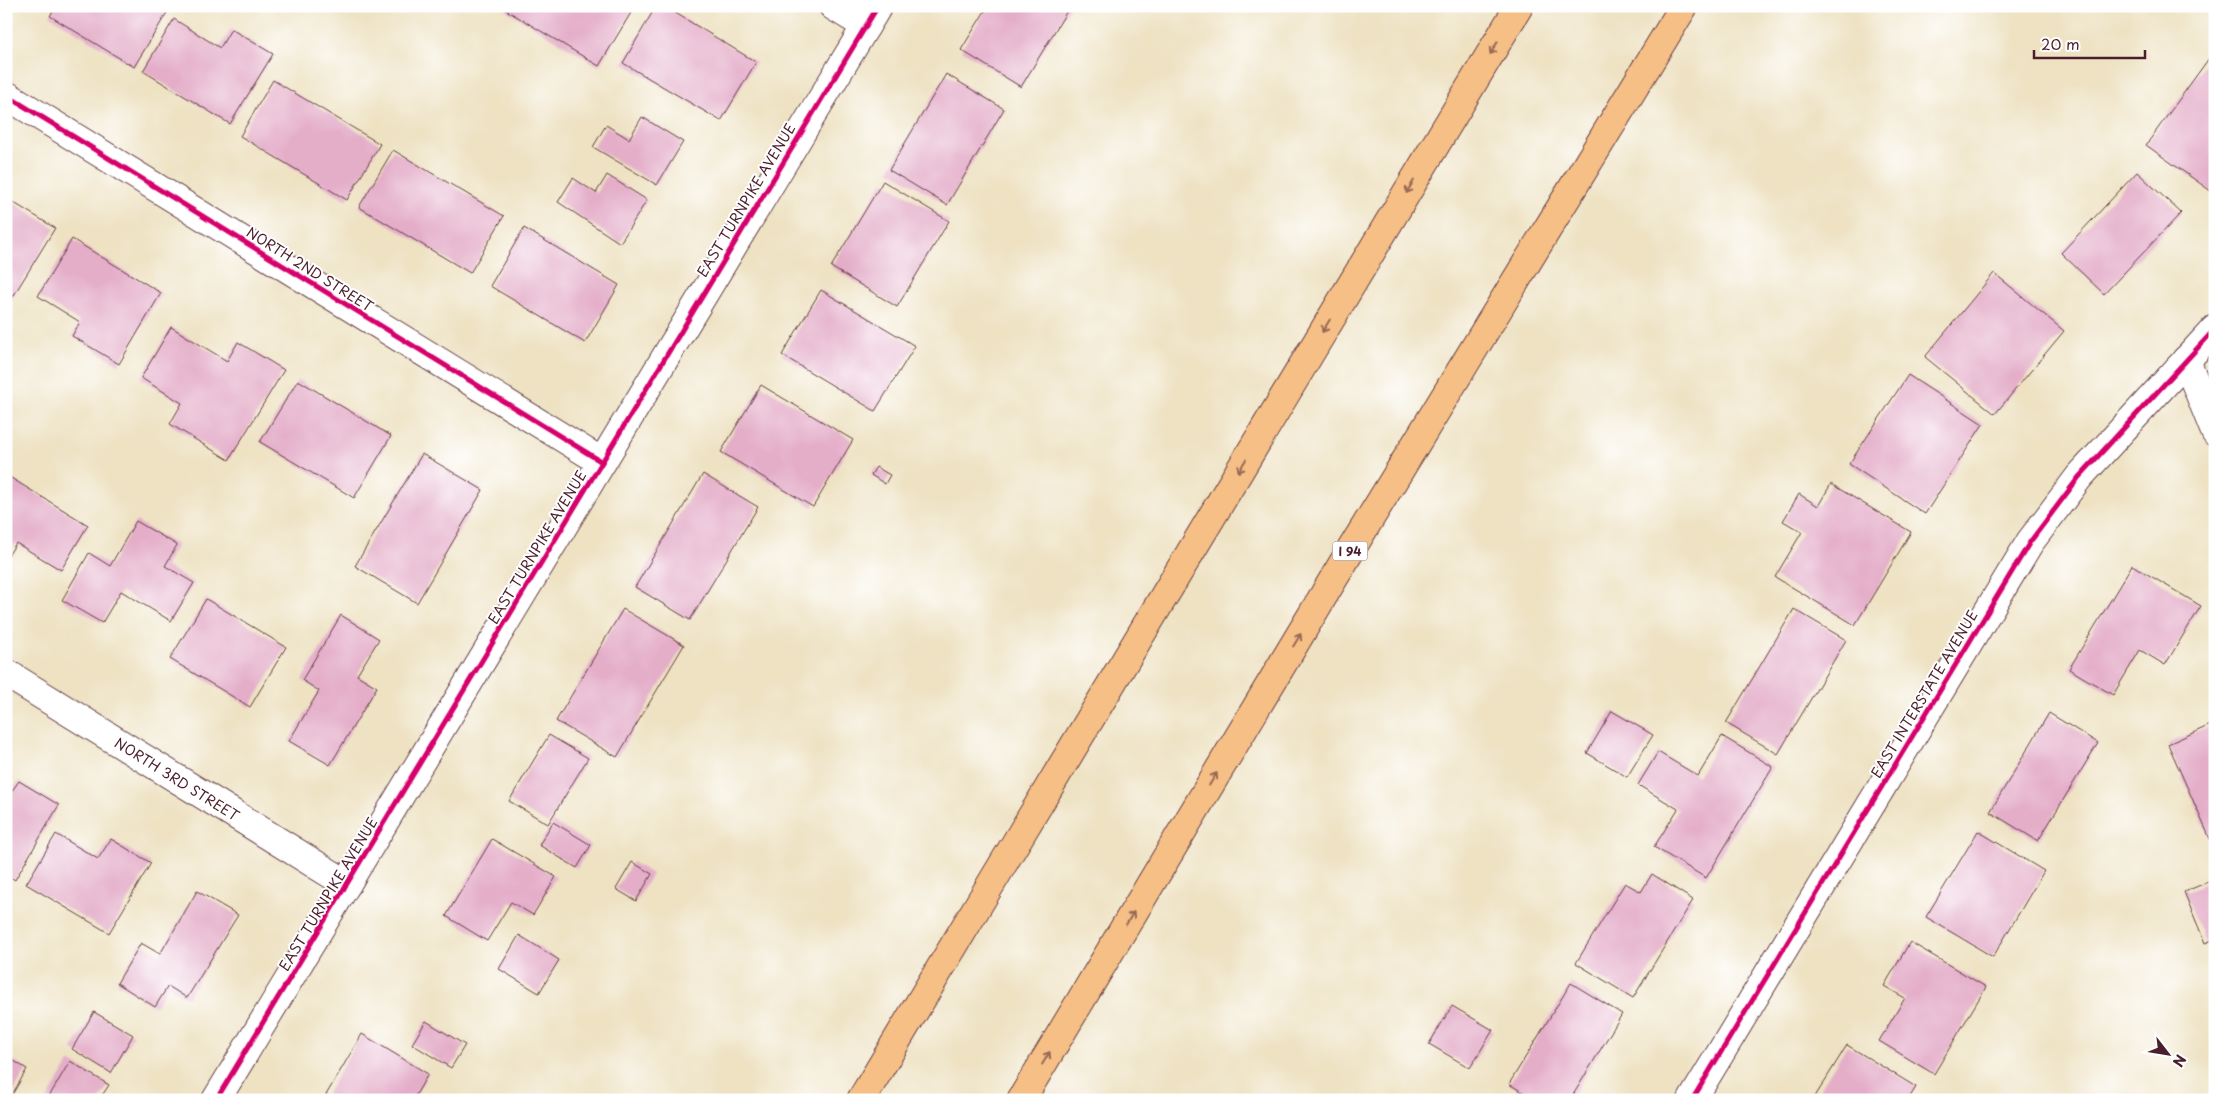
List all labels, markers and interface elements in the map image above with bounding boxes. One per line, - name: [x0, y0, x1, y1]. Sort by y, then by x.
- scale bar: [2034, 28, 2145, 60]
- text: 20 m: [2041, 32, 2080, 55]
- one-way arrow: [1488, 41, 1498, 55]
- street label: EAST TURNPIKE AVENUE: [692, 119, 800, 281]
- one-way arrow: [1404, 180, 1414, 194]
- street label: NORTH 2ND STREET: [243, 221, 378, 317]
- one-way arrow: [1321, 319, 1331, 333]
- one-way arrow: [1237, 458, 1247, 472]
- street label: EAST TURNPIKE AVENUE: [483, 466, 591, 628]
- road number: I 94: [1332, 542, 1368, 560]
- street label: EAST INTERSTATE AVENUE: [1865, 606, 1983, 782]
- one-way arrow: [1292, 633, 1302, 647]
- street label: NORTH 3RD STREET: [111, 732, 244, 826]
- one-way arrow: [1209, 773, 1219, 787]
- street label: EAST TURNPIKE AVENUE: [274, 813, 382, 975]
- one-way arrow: [1125, 912, 1135, 926]
- north arrow: [2144, 1028, 2194, 1078]
- one-way arrow: [1042, 1051, 1052, 1065]
- text: N: [2168, 1051, 2191, 1071]

